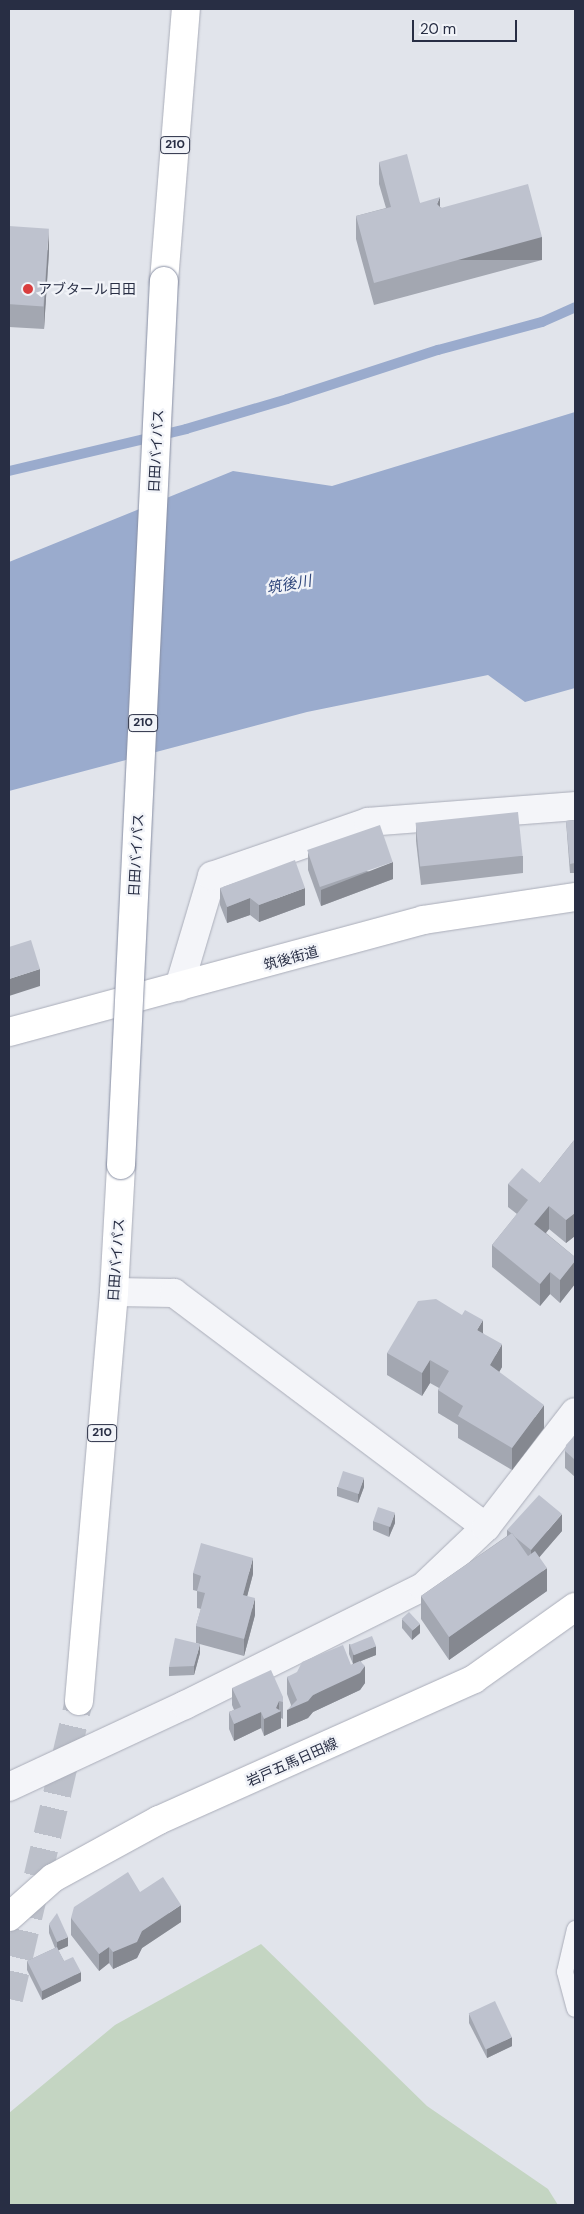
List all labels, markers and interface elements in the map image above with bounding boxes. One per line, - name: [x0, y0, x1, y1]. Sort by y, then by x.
- scale bar: [414, 10, 519, 42]
- text: 20 m: [420, 19, 456, 39]
- road number: 210: [160, 136, 190, 154]
- place label: アブタール日田: [38, 281, 136, 297]
- marker: アブタール日田: [22, 283, 34, 295]
- street label: 日田バイパス: [145, 409, 167, 493]
- water label: 筑後川: [265, 572, 313, 598]
- road number: 210: [128, 714, 158, 732]
- street label: 日田バイパス: [125, 813, 147, 897]
- street label: 筑後街道: [262, 943, 320, 973]
- street label: 日田バイパス: [105, 1218, 127, 1302]
- road number: 210: [87, 1424, 117, 1442]
- street label: 岩戸五馬日田線: [244, 1734, 340, 1790]

